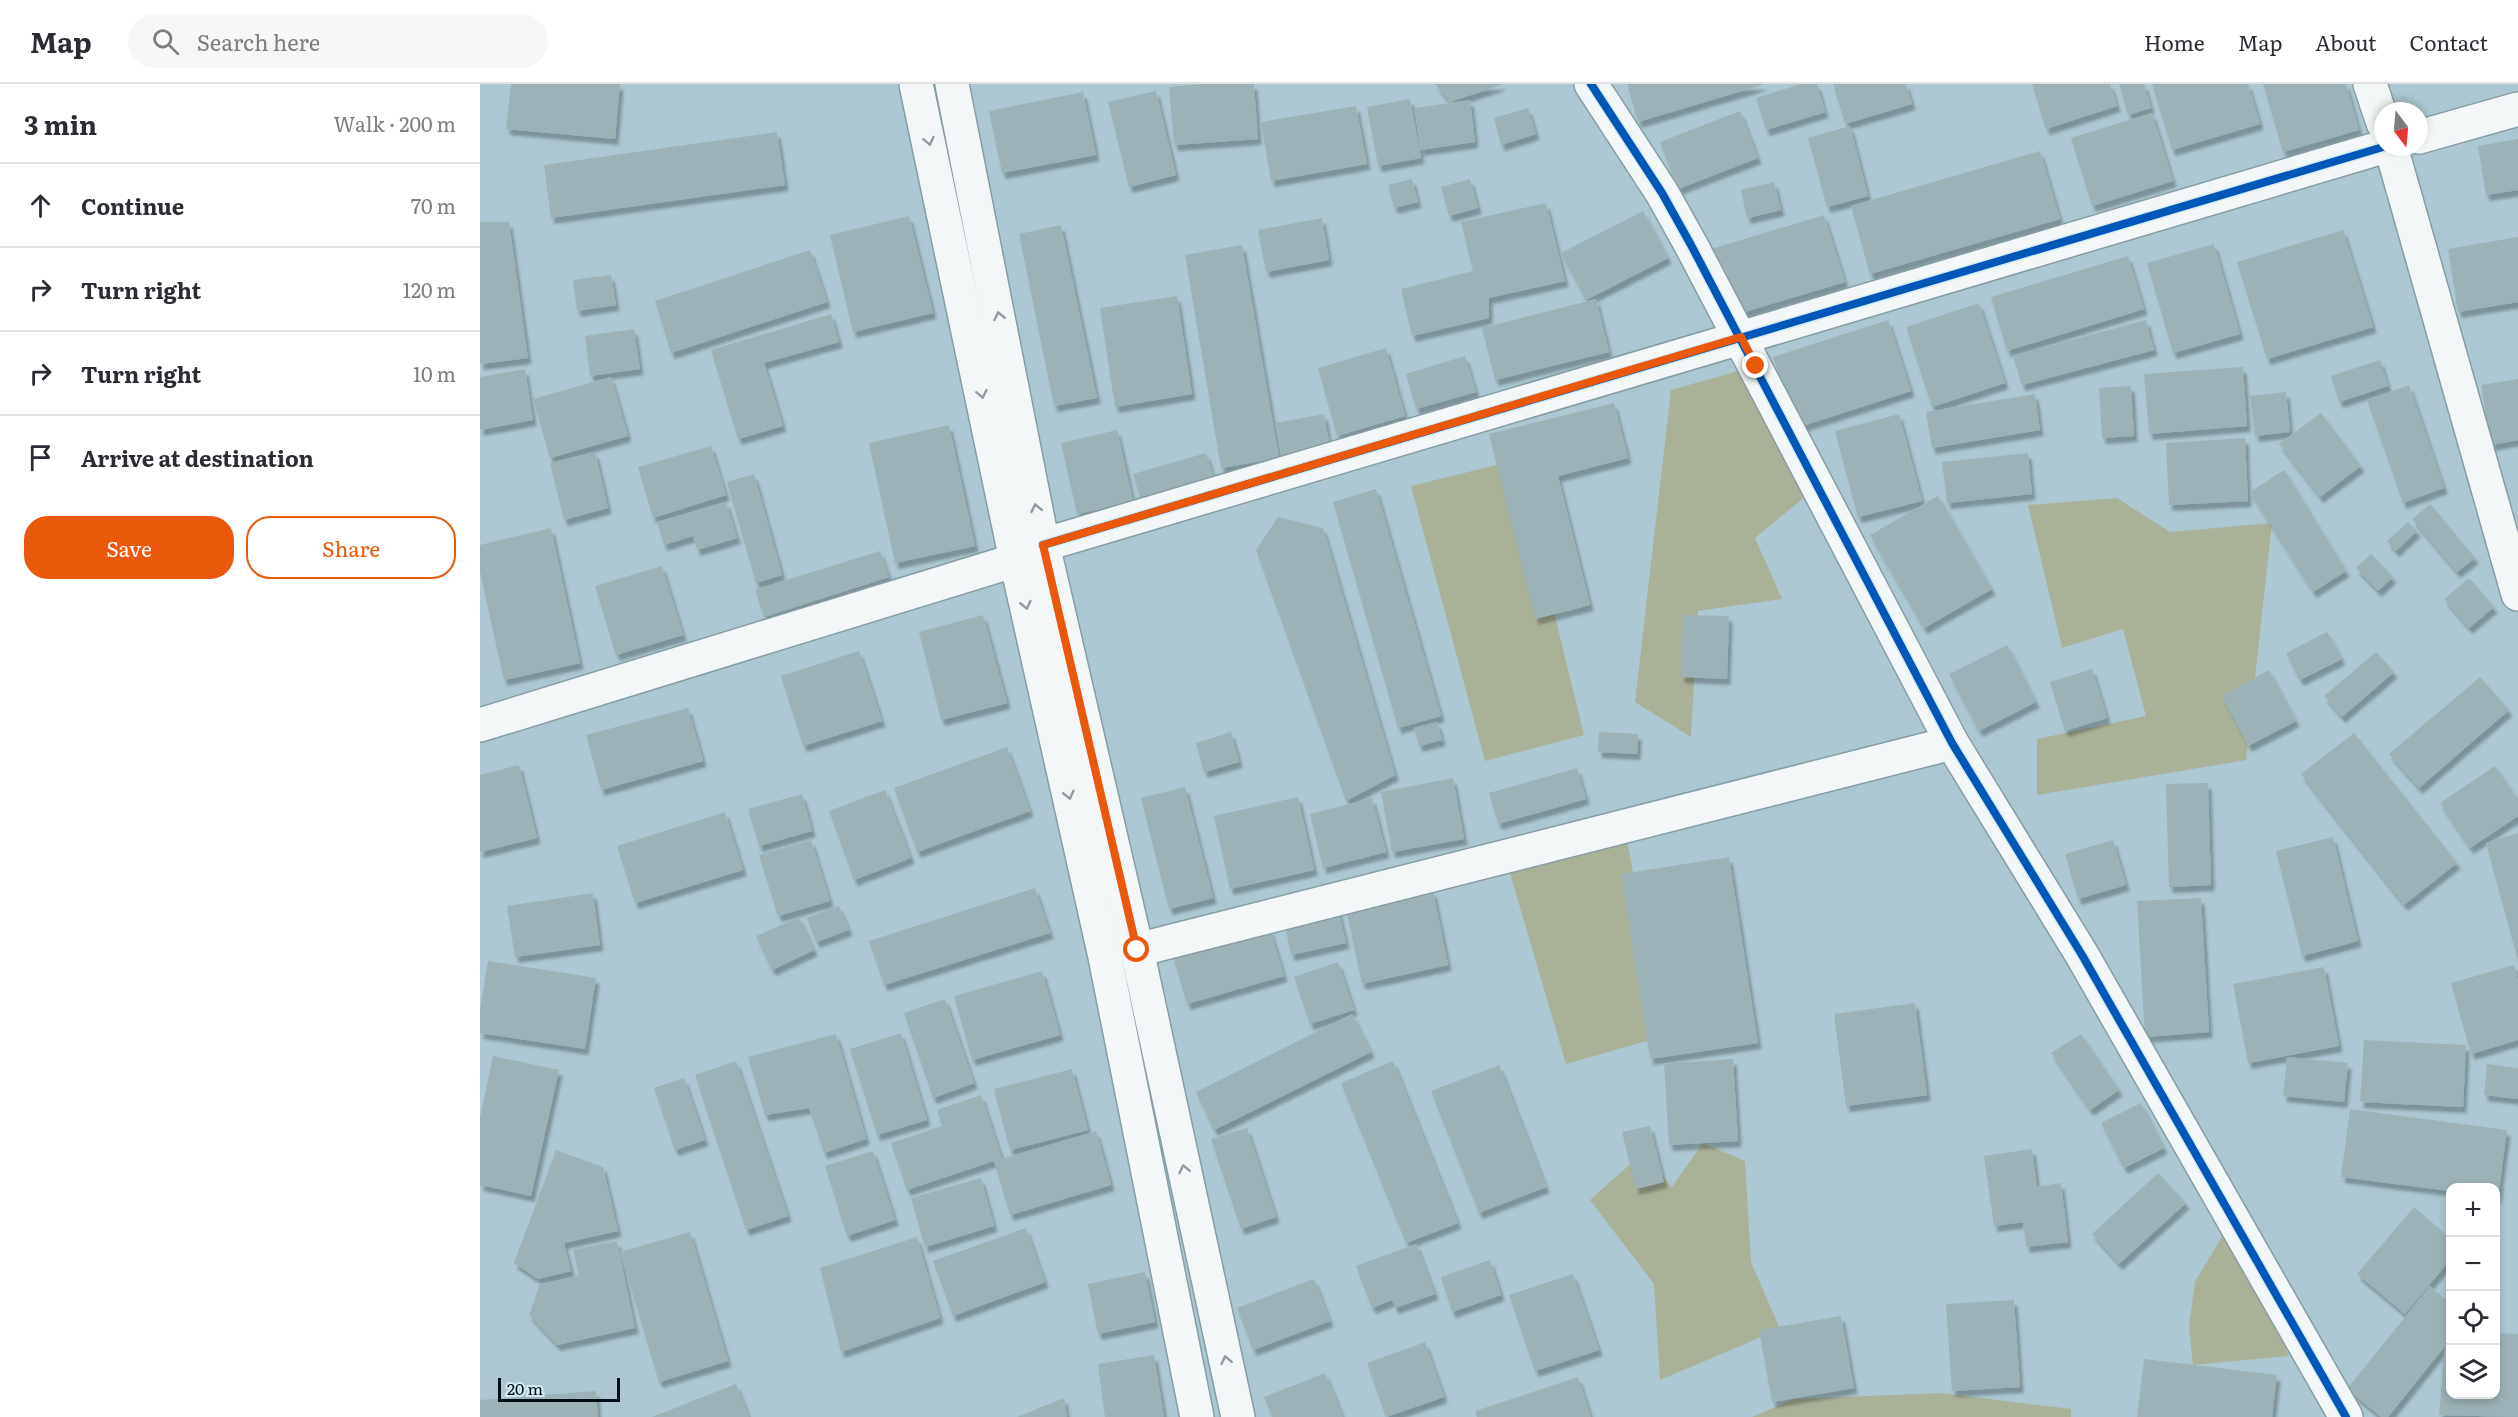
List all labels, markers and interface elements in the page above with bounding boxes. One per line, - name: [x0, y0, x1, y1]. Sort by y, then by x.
- search box: [128, 14, 548, 68]
- text: Map: [30, 20, 92, 62]
- icon: search: [149, 25, 182, 58]
- text: Search here: [197, 25, 320, 58]
- text: Home: [2144, 26, 2205, 57]
- text: Map: [2238, 26, 2282, 57]
- text: About: [2315, 26, 2377, 57]
- text: Contact: [2410, 26, 2488, 57]
- north arrow: [2374, 102, 2428, 156]
- text: 3 min: [24, 104, 97, 143]
- text: Walk · 200 m: [333, 108, 456, 138]
- one-way arrow: [921, 136, 934, 146]
- icon: ahead: [24, 189, 57, 222]
- text: Continue: [81, 189, 184, 222]
- text: 70 m: [411, 190, 456, 220]
- icon: right: [24, 273, 57, 306]
- text: Turn right: [81, 273, 201, 306]
- text: 120 m: [403, 274, 456, 304]
- one-way arrow: [993, 312, 1006, 322]
- route end: [1742, 352, 1768, 378]
- icon: right: [24, 357, 57, 390]
- text: Turn right: [81, 357, 201, 390]
- text: 10 m: [413, 358, 456, 388]
- one-way arrow: [974, 388, 987, 398]
- icon: arrive: [24, 441, 57, 474]
- text: Arrive at destination: [81, 441, 314, 474]
- one-way arrow: [1030, 503, 1043, 513]
- button: Save: [24, 516, 234, 579]
- button: Share: [246, 516, 456, 579]
- one-way arrow: [1019, 600, 1032, 610]
- one-way arrow: [1062, 790, 1075, 800]
- route start: [1123, 936, 1149, 962]
- one-way arrow: [1179, 1164, 1192, 1174]
- map controls: [2446, 1183, 2500, 1399]
- button: +: [2446, 1183, 2500, 1237]
- button: −: [2446, 1237, 2500, 1291]
- button: locate: [2446, 1291, 2500, 1345]
- button: layers: [2446, 1345, 2500, 1399]
- one-way arrow: [1220, 1355, 1233, 1365]
- scale bar: [498, 1375, 620, 1402]
- text: 20 m: [507, 1376, 543, 1400]

